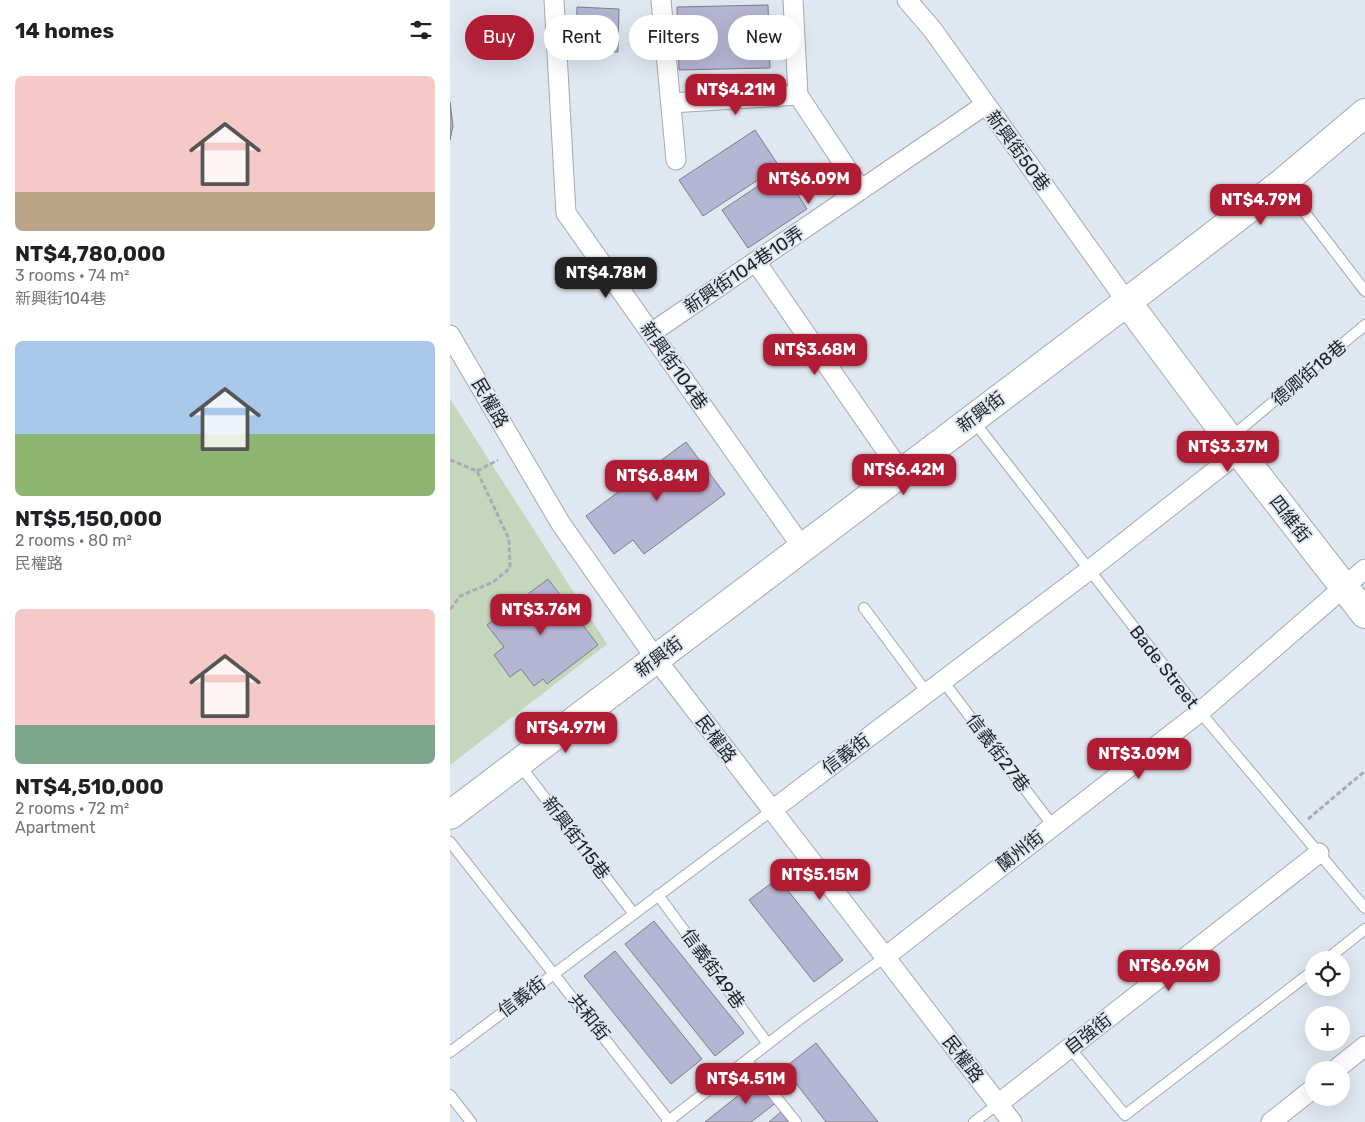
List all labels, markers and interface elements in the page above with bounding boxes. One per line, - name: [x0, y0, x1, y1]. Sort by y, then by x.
- chip: Buy: [465, 15, 534, 60]
- chip: Rent: [544, 15, 619, 60]
- chip: Filters: [629, 15, 718, 60]
- chip: New: [728, 15, 801, 60]
- icon: filters: [407, 16, 435, 44]
- text: 14 homes: [15, 18, 114, 43]
- pin: NT$4.21M: [684, 74, 788, 116]
- text: NT$4.21M: [696, 80, 776, 99]
- street label: 新興街50巷: [981, 106, 1055, 196]
- icon: home: [180, 109, 270, 199]
- pin: NT$6.09M: [757, 162, 861, 205]
- text: NT$6.09M: [768, 169, 850, 188]
- pin: NT$4.79M: [1209, 184, 1313, 226]
- text: NT$4.79M: [1221, 190, 1301, 209]
- street label: 新興街104巷10弄: [680, 222, 808, 318]
- text: NT$4,780,000: [15, 241, 166, 266]
- pin: NT$4.78M: [554, 256, 658, 299]
- text: NT$4.78M: [566, 263, 646, 282]
- text: 3 rooms · 74 m²: [15, 266, 130, 285]
- text: 新興街104巷: [15, 289, 106, 308]
- street label: 新興街104巷: [636, 318, 712, 414]
- pin: NT$3.68M: [763, 334, 867, 376]
- street label: 德卿街18巷: [1267, 335, 1351, 411]
- text: NT$3.68M: [774, 340, 856, 359]
- icon: home: [180, 374, 270, 464]
- street label: 民權路: [467, 374, 513, 432]
- street label: 新興街: [953, 387, 1009, 437]
- pin: NT$3.37M: [1176, 430, 1280, 473]
- text: NT$3.37M: [1188, 437, 1268, 456]
- pin: NT$6.42M: [852, 454, 956, 496]
- pin: NT$6.84M: [605, 460, 709, 502]
- text: NT$6.42M: [863, 460, 945, 479]
- text: NT$6.84M: [616, 466, 698, 485]
- street label: 四維街: [1265, 491, 1315, 547]
- text: NT$5,150,000: [15, 506, 162, 531]
- text: 2 rooms · 80 m²: [15, 531, 132, 550]
- text: 民權路: [15, 554, 63, 573]
- pin: NT$3.76M: [489, 594, 593, 636]
- text: NT$3.76M: [501, 600, 581, 619]
- street label: Bade Street: [1125, 621, 1203, 713]
- street label: 新興街: [631, 632, 687, 682]
- icon: home: [180, 641, 270, 731]
- street label: 信義街27巷: [962, 710, 1034, 796]
- street label: 民權路: [691, 711, 741, 767]
- pin: NT$4.97M: [514, 712, 618, 754]
- text: NT$4.97M: [526, 718, 606, 737]
- street label: 信義街: [818, 729, 874, 779]
- pin: NT$3.09M: [1087, 738, 1191, 780]
- text: NT$3.09M: [1098, 744, 1180, 763]
- text: NT$4,510,000: [15, 774, 164, 799]
- street label: 新興街115巷: [538, 792, 614, 884]
- text: 2 rooms · 72 m²: [15, 799, 129, 818]
- text: Apartment: [15, 818, 95, 837]
- street label: 蘭州街: [992, 826, 1048, 876]
- pin: NT$5.15M: [768, 858, 872, 901]
- text: NT$5.15M: [781, 865, 859, 884]
- street label: 信義街49巷: [677, 925, 749, 1013]
- pin: NT$6.96M: [1117, 950, 1221, 992]
- map controls: [1305, 951, 1350, 1106]
- button: locate: [1305, 951, 1350, 996]
- text: NT$6.96M: [1129, 956, 1209, 975]
- street label: 信義街: [494, 972, 550, 1022]
- street label: 共和街: [564, 989, 614, 1045]
- button: +: [1305, 1006, 1350, 1051]
- street label: 自強街: [1060, 1009, 1116, 1059]
- street label: 民權路: [938, 1031, 988, 1087]
- button: −: [1305, 1061, 1350, 1106]
- pin: NT$4.51M: [694, 1062, 798, 1105]
- text: NT$4.51M: [706, 1069, 786, 1088]

